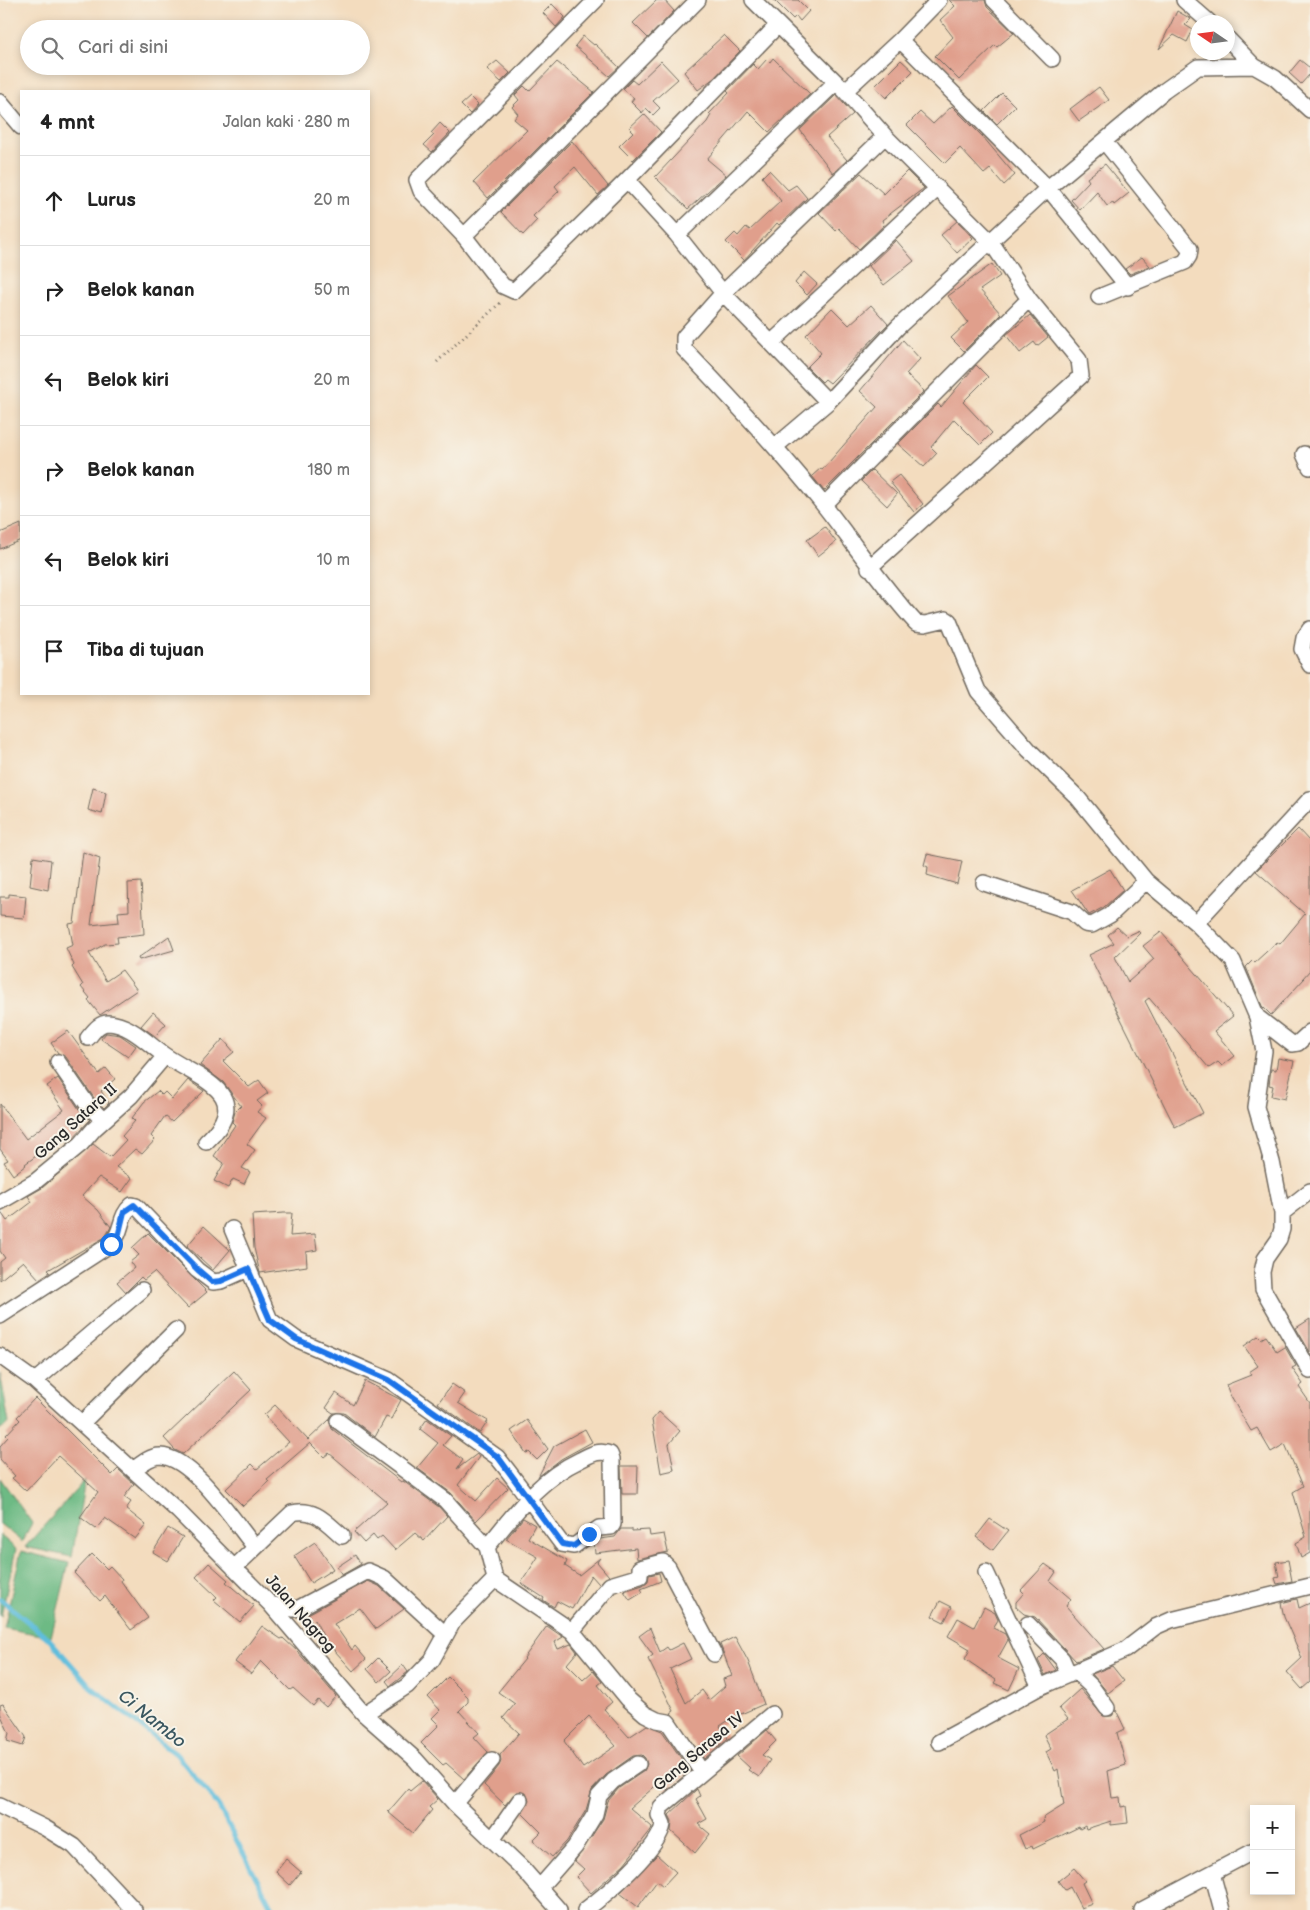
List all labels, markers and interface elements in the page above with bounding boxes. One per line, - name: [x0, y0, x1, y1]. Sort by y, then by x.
- north arrow: [1190, 15, 1235, 60]
- search box: [20, 20, 370, 75]
- icon: search: [38, 34, 66, 62]
- text: Cari di sini: [78, 36, 168, 59]
- text: 4 mnt: [40, 110, 95, 135]
- text: Jalan kaki · 280 m: [223, 113, 350, 132]
- icon: ahead: [40, 187, 68, 215]
- text: Lurus: [87, 189, 136, 212]
- text: 20 m: [314, 191, 350, 210]
- icon: right: [40, 277, 68, 305]
- text: Belok kanan: [87, 279, 195, 302]
- text: 50 m: [314, 281, 350, 300]
- icon: left: [40, 367, 68, 395]
- text: Belok kiri: [87, 369, 169, 392]
- text: 20 m: [314, 371, 350, 390]
- icon: right: [40, 457, 68, 485]
- text: Belok kanan: [87, 459, 195, 482]
- text: 180 m: [308, 461, 350, 480]
- icon: left: [40, 547, 68, 575]
- text: Belok kiri: [87, 549, 169, 572]
- text: 10 m: [317, 551, 350, 570]
- icon: arrive: [40, 637, 68, 665]
- text: Tiba di tujuan: [87, 639, 204, 662]
- street label: Gang Satara II: [31, 1080, 121, 1164]
- route start: [100, 1233, 123, 1256]
- route end: [578, 1523, 601, 1546]
- street label: Jalan Nagrog: [261, 1571, 339, 1657]
- water label: Ci Nambo: [114, 1685, 190, 1753]
- street label: Gang Sarasa IV: [650, 1708, 748, 1796]
- map controls: [1250, 1805, 1295, 1895]
- button: +: [1250, 1805, 1295, 1850]
- button: −: [1250, 1850, 1295, 1895]

